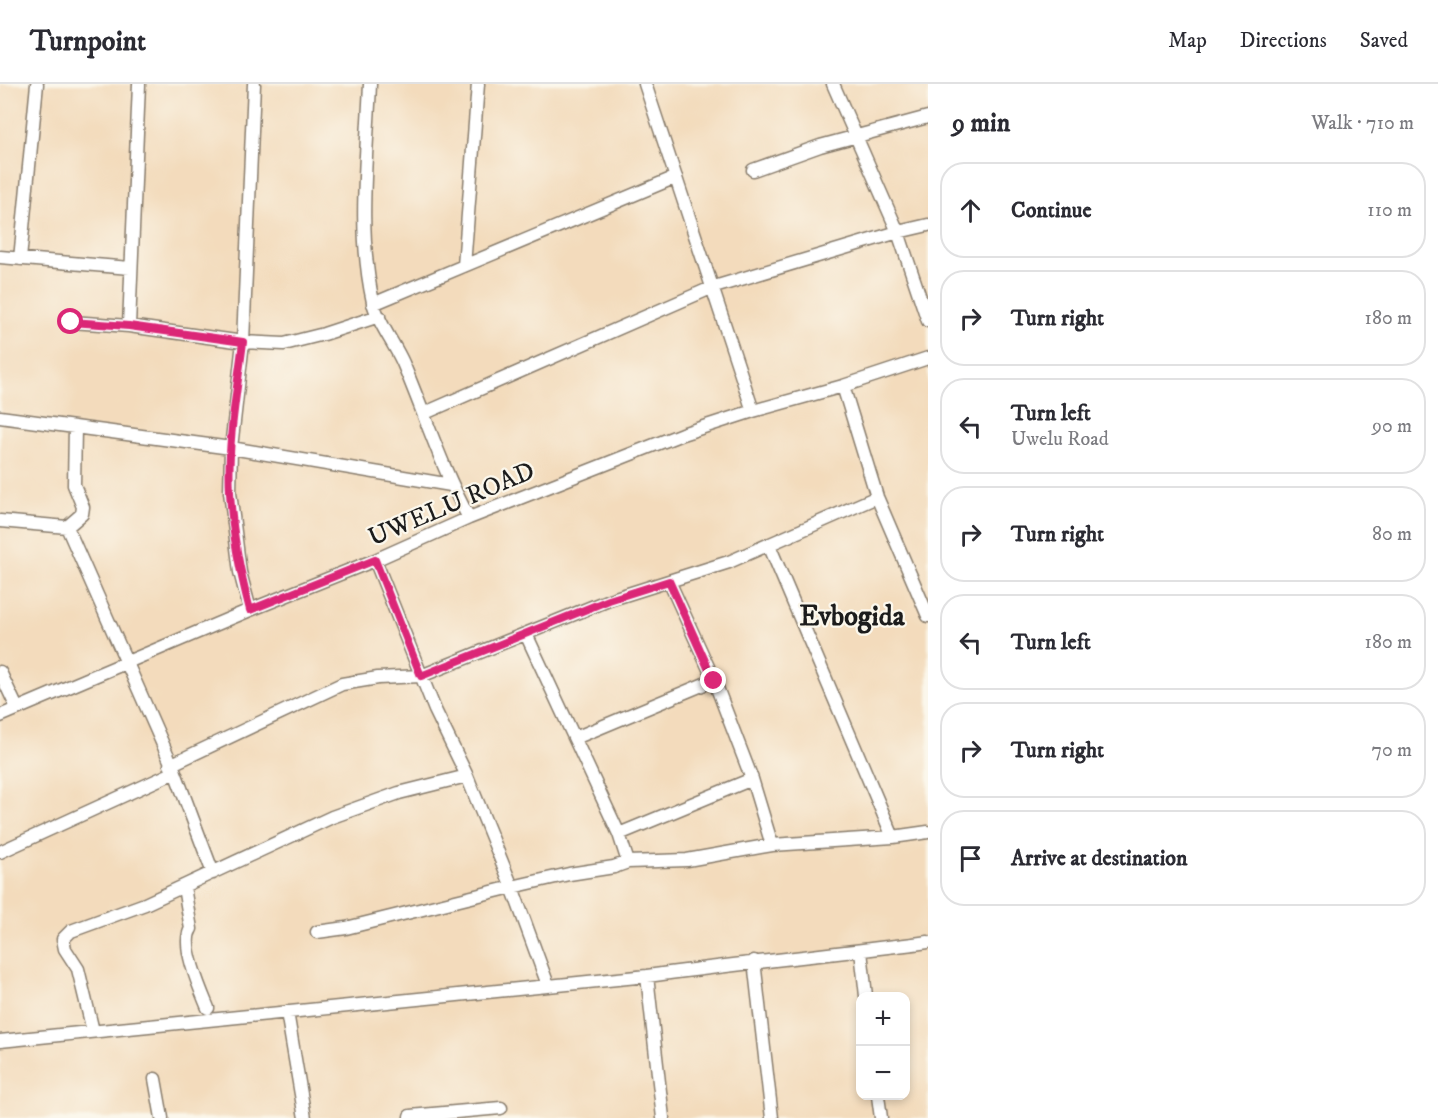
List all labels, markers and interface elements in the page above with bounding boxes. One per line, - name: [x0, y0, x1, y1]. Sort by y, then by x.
- text: Turnpoint: [30, 24, 146, 59]
- text: Map: [1168, 28, 1207, 54]
- text: Directions: [1240, 28, 1327, 54]
- text: Saved: [1360, 28, 1408, 54]
- text: 9 min: [952, 107, 1010, 140]
- text: Walk · 710 m: [1311, 111, 1414, 136]
- icon: ahead: [954, 194, 987, 227]
- text: Continue: [1011, 197, 1092, 224]
- text: 110 m: [1367, 198, 1412, 223]
- icon: right: [954, 302, 987, 335]
- text: Turn right: [1011, 305, 1104, 332]
- text: 180 m: [1365, 306, 1412, 331]
- route start: [57, 308, 83, 334]
- text: Turn left: [1011, 400, 1091, 427]
- icon: left: [954, 410, 987, 443]
- text: 90 m: [1372, 414, 1412, 439]
- text: Uwelu Road: [1011, 427, 1109, 452]
- street label: UWELU ROAD: [363, 454, 540, 554]
- icon: right: [954, 518, 987, 551]
- text: Turn right: [1011, 521, 1104, 548]
- text: 80 m: [1372, 522, 1412, 547]
- district label: Evbogida: [799, 599, 906, 634]
- icon: left: [954, 626, 987, 659]
- text: Turn left: [1011, 629, 1091, 656]
- text: 180 m: [1365, 630, 1412, 655]
- route end: [700, 667, 726, 693]
- icon: right: [954, 734, 987, 767]
- text: Turn right: [1011, 737, 1104, 764]
- text: 70 m: [1371, 738, 1412, 763]
- icon: arrive: [954, 842, 987, 875]
- text: Arrive at destination: [1011, 845, 1188, 872]
- map controls: [856, 992, 910, 1100]
- button: +: [856, 992, 910, 1046]
- button: −: [856, 1046, 910, 1100]

